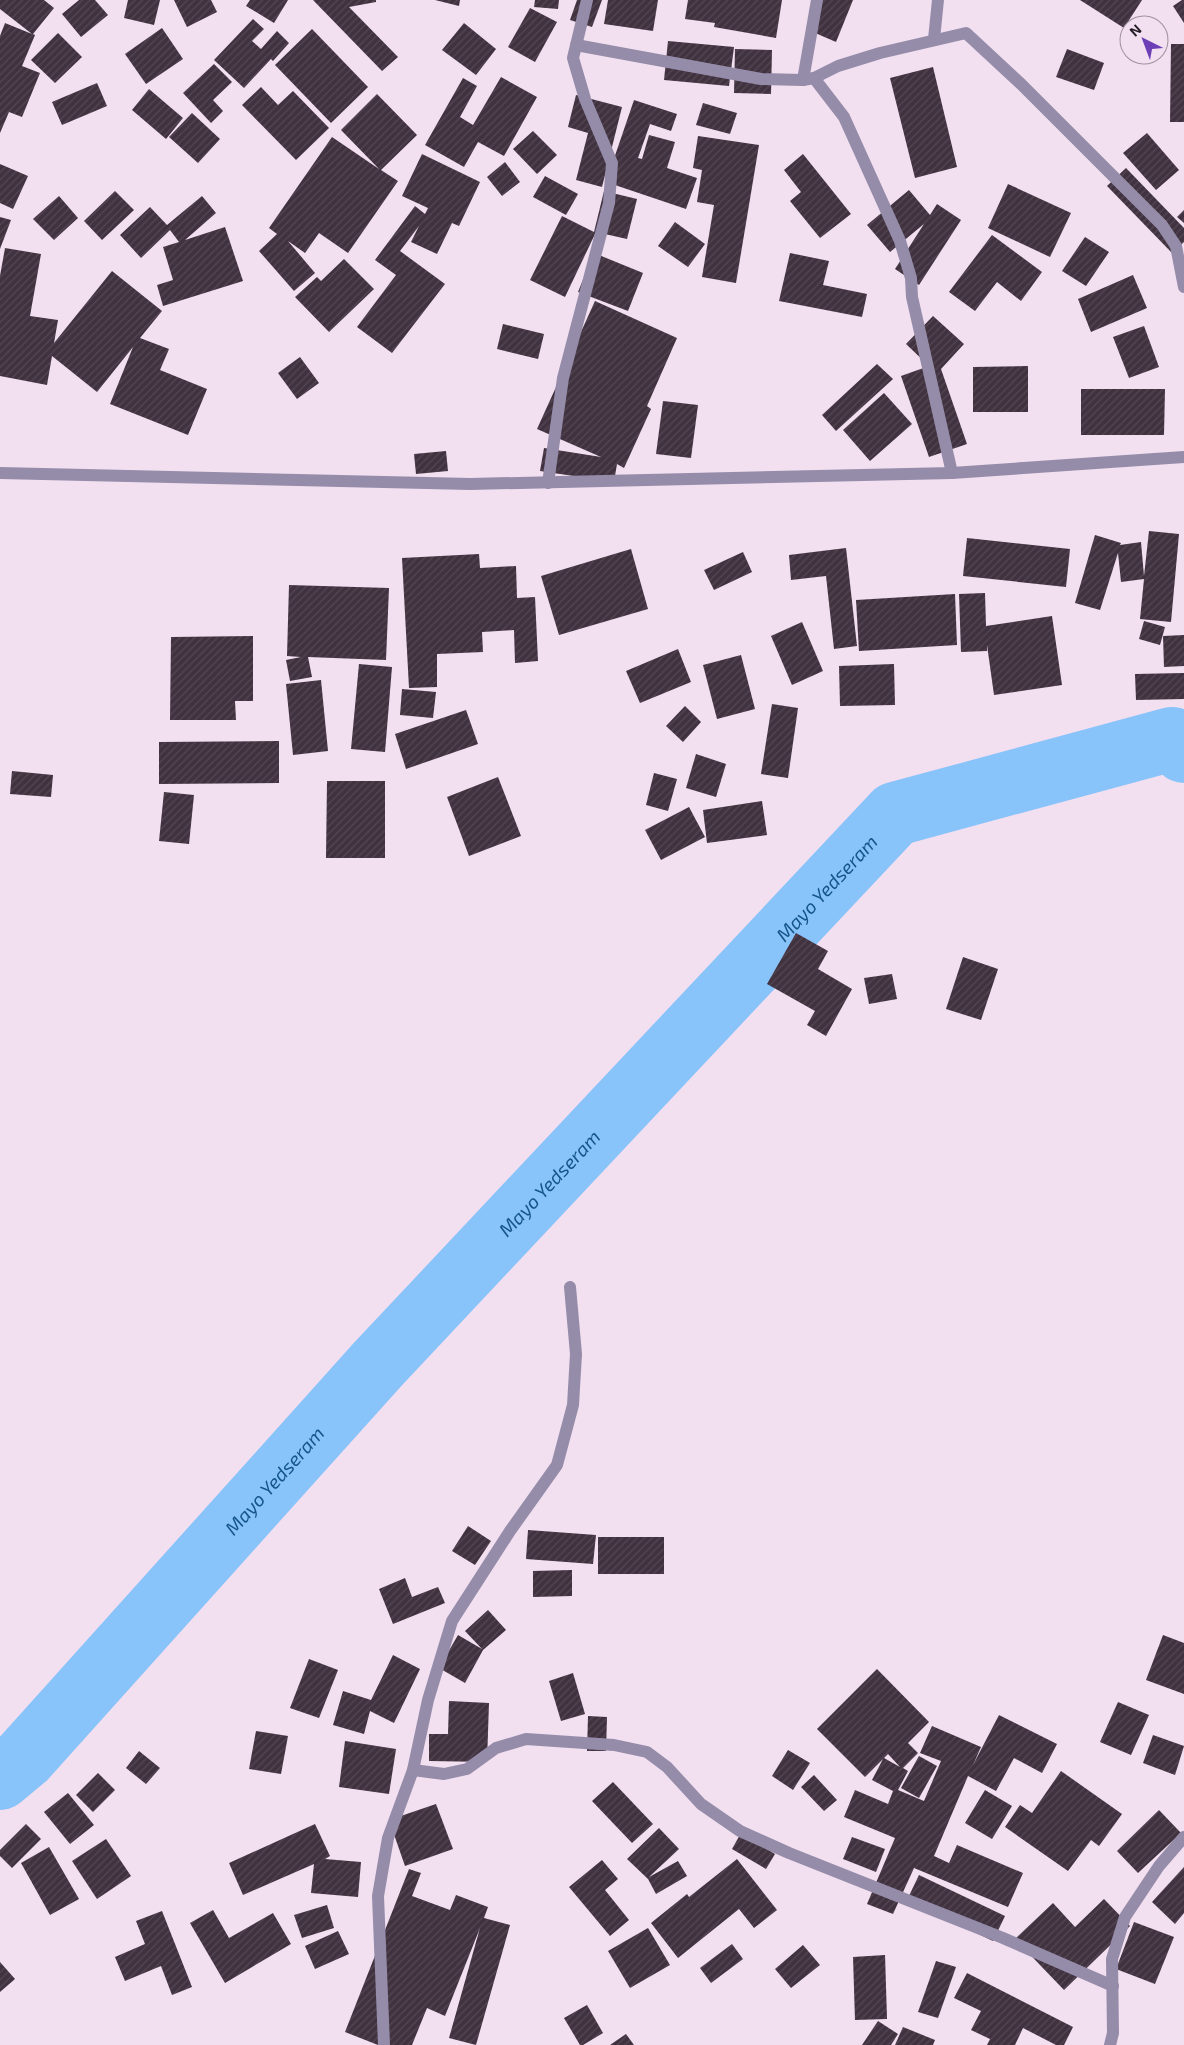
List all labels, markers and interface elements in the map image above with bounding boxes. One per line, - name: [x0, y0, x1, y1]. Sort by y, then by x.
- north arrow: [1119, 15, 1169, 65]
- text: N: [1126, 20, 1144, 40]
- water label: Mayo Yedseram: [771, 829, 881, 945]
- water label: Mayo Yedseram: [493, 1125, 604, 1240]
- water label: Mayo Yedseram: [219, 1421, 328, 1539]

